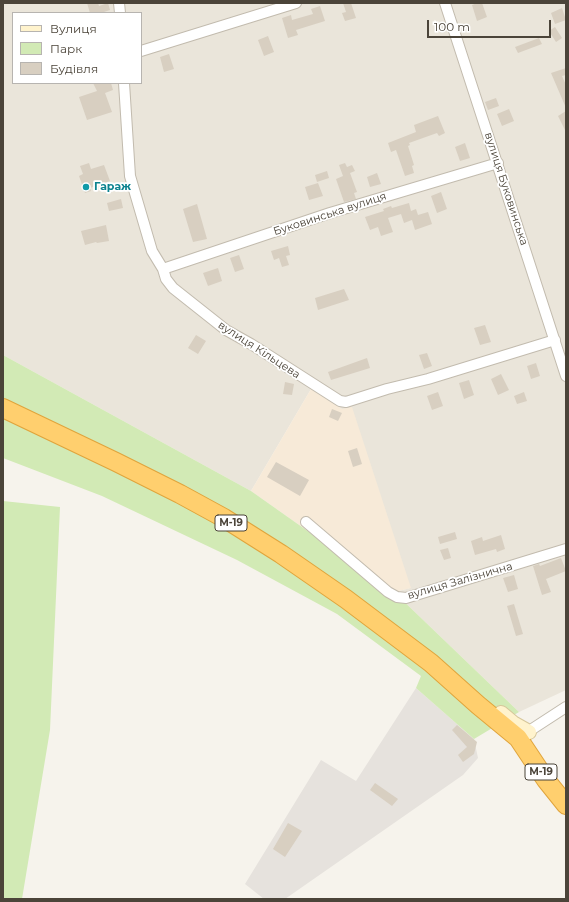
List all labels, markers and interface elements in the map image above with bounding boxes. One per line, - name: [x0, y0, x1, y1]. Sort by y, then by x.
- legend: [12, 12, 142, 84]
- scale bar: [429, 12, 553, 38]
- text: 100 m: [434, 19, 470, 34]
- text: Вулиця: [50, 21, 97, 36]
- text: Парк: [50, 41, 82, 56]
- text: Будівля: [50, 61, 98, 76]
- street label: вулиця Буковинська: [481, 131, 531, 247]
- place label: Гараж: [94, 180, 131, 194]
- marker: Гараж: [81, 182, 91, 192]
- street label: Буковинська вулиця: [272, 189, 388, 239]
- street label: вулиця Кільцева: [215, 318, 303, 382]
- road number: М-19: [215, 515, 247, 531]
- street label: вулиця Залізнична: [406, 560, 514, 602]
- road number: М-19: [525, 764, 557, 780]

